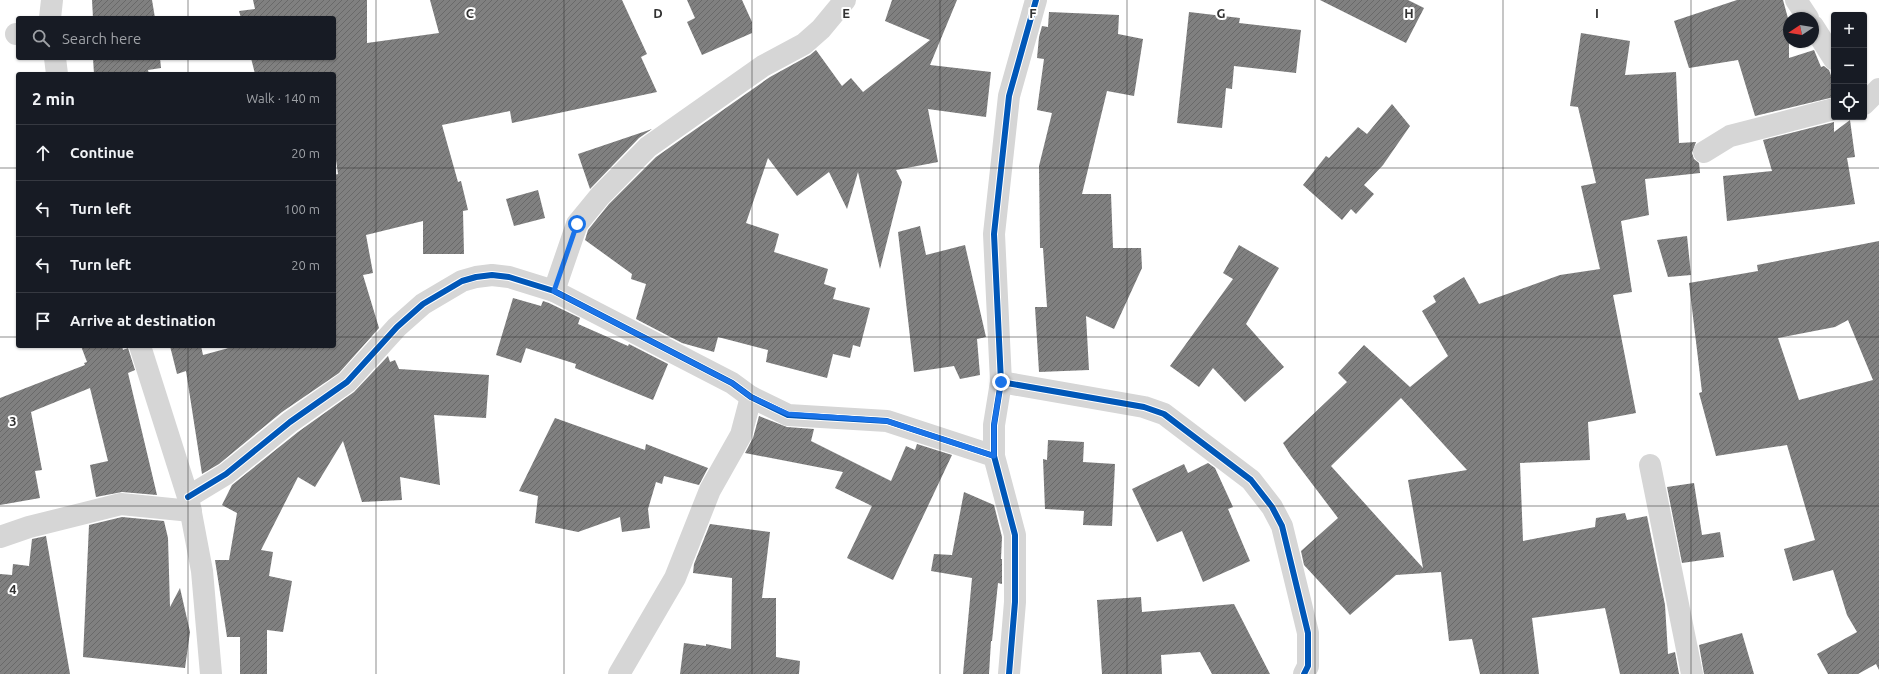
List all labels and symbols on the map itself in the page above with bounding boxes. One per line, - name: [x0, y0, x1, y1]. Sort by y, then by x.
- text: C: [466, 6, 475, 20]
- text: D: [653, 6, 663, 20]
- text: E: [842, 6, 850, 20]
- text: F: [1029, 6, 1037, 20]
- text: G: [1217, 6, 1226, 20]
- text: H: [1404, 6, 1414, 20]
- text: I: [1595, 6, 1599, 20]
- north arrow: [1783, 12, 1819, 48]
- route start: [568, 215, 586, 233]
- route end: [992, 373, 1010, 391]
- text: 3: [9, 414, 17, 428]
- text: 4: [9, 582, 17, 596]

